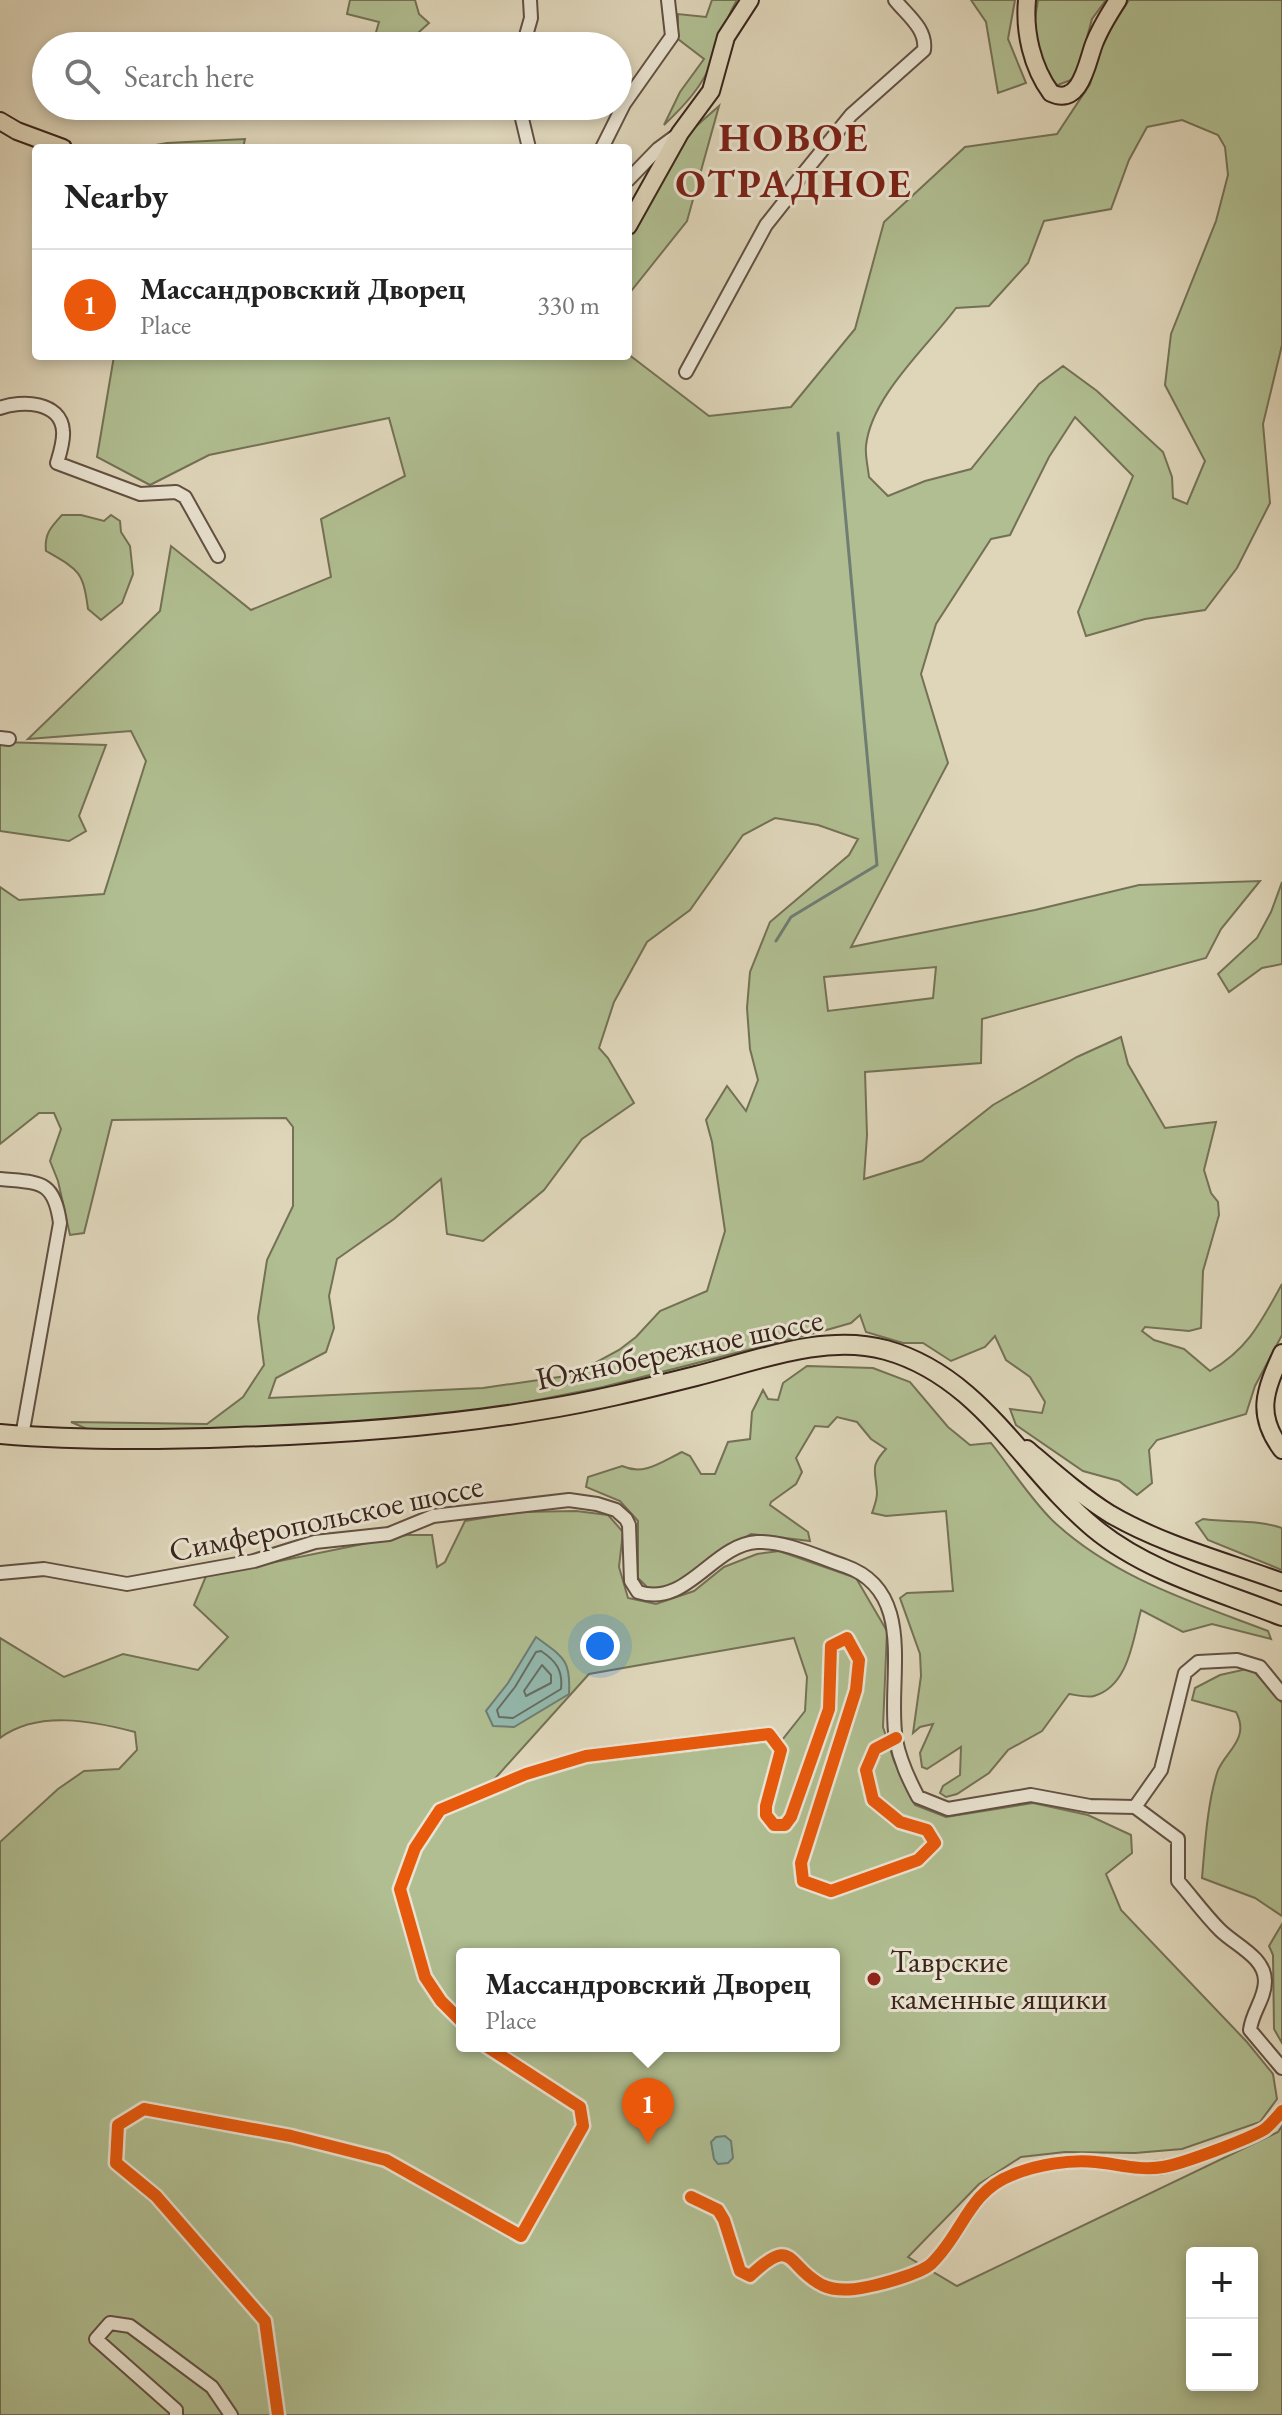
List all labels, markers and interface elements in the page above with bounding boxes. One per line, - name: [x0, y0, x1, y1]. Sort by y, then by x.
- search box: [32, 32, 632, 120]
- icon: search: [60, 54, 104, 98]
- text: Search here: [124, 57, 254, 96]
- district label: НОВОЕ ОТРАДНОЕ: [675, 111, 913, 209]
- text: Nearby: [64, 174, 168, 218]
- text: Массандровский Дворец: [140, 269, 465, 308]
- text: 1: [83, 288, 97, 322]
- text: 330 m: [537, 288, 600, 322]
- text: Place: [140, 308, 191, 342]
- street label: Южнобережное шоссе: [531, 1298, 827, 1400]
- street label: Симферопольское шоссе: [165, 1464, 487, 1572]
- your location: [580, 1626, 620, 1666]
- place label: Таврские каменные ящики: [890, 1940, 1107, 2019]
- popup: [456, 1948, 840, 2052]
- text: Массандровский Дворец: [485, 1964, 811, 2003]
- marker: Таврские каменные ящики: [865, 1970, 883, 1988]
- text: Place: [485, 2003, 536, 2037]
- pin: 1: [622, 2078, 674, 2144]
- map controls: [1186, 2247, 1258, 2391]
- button: +: [1186, 2247, 1258, 2319]
- button: −: [1186, 2319, 1258, 2391]

